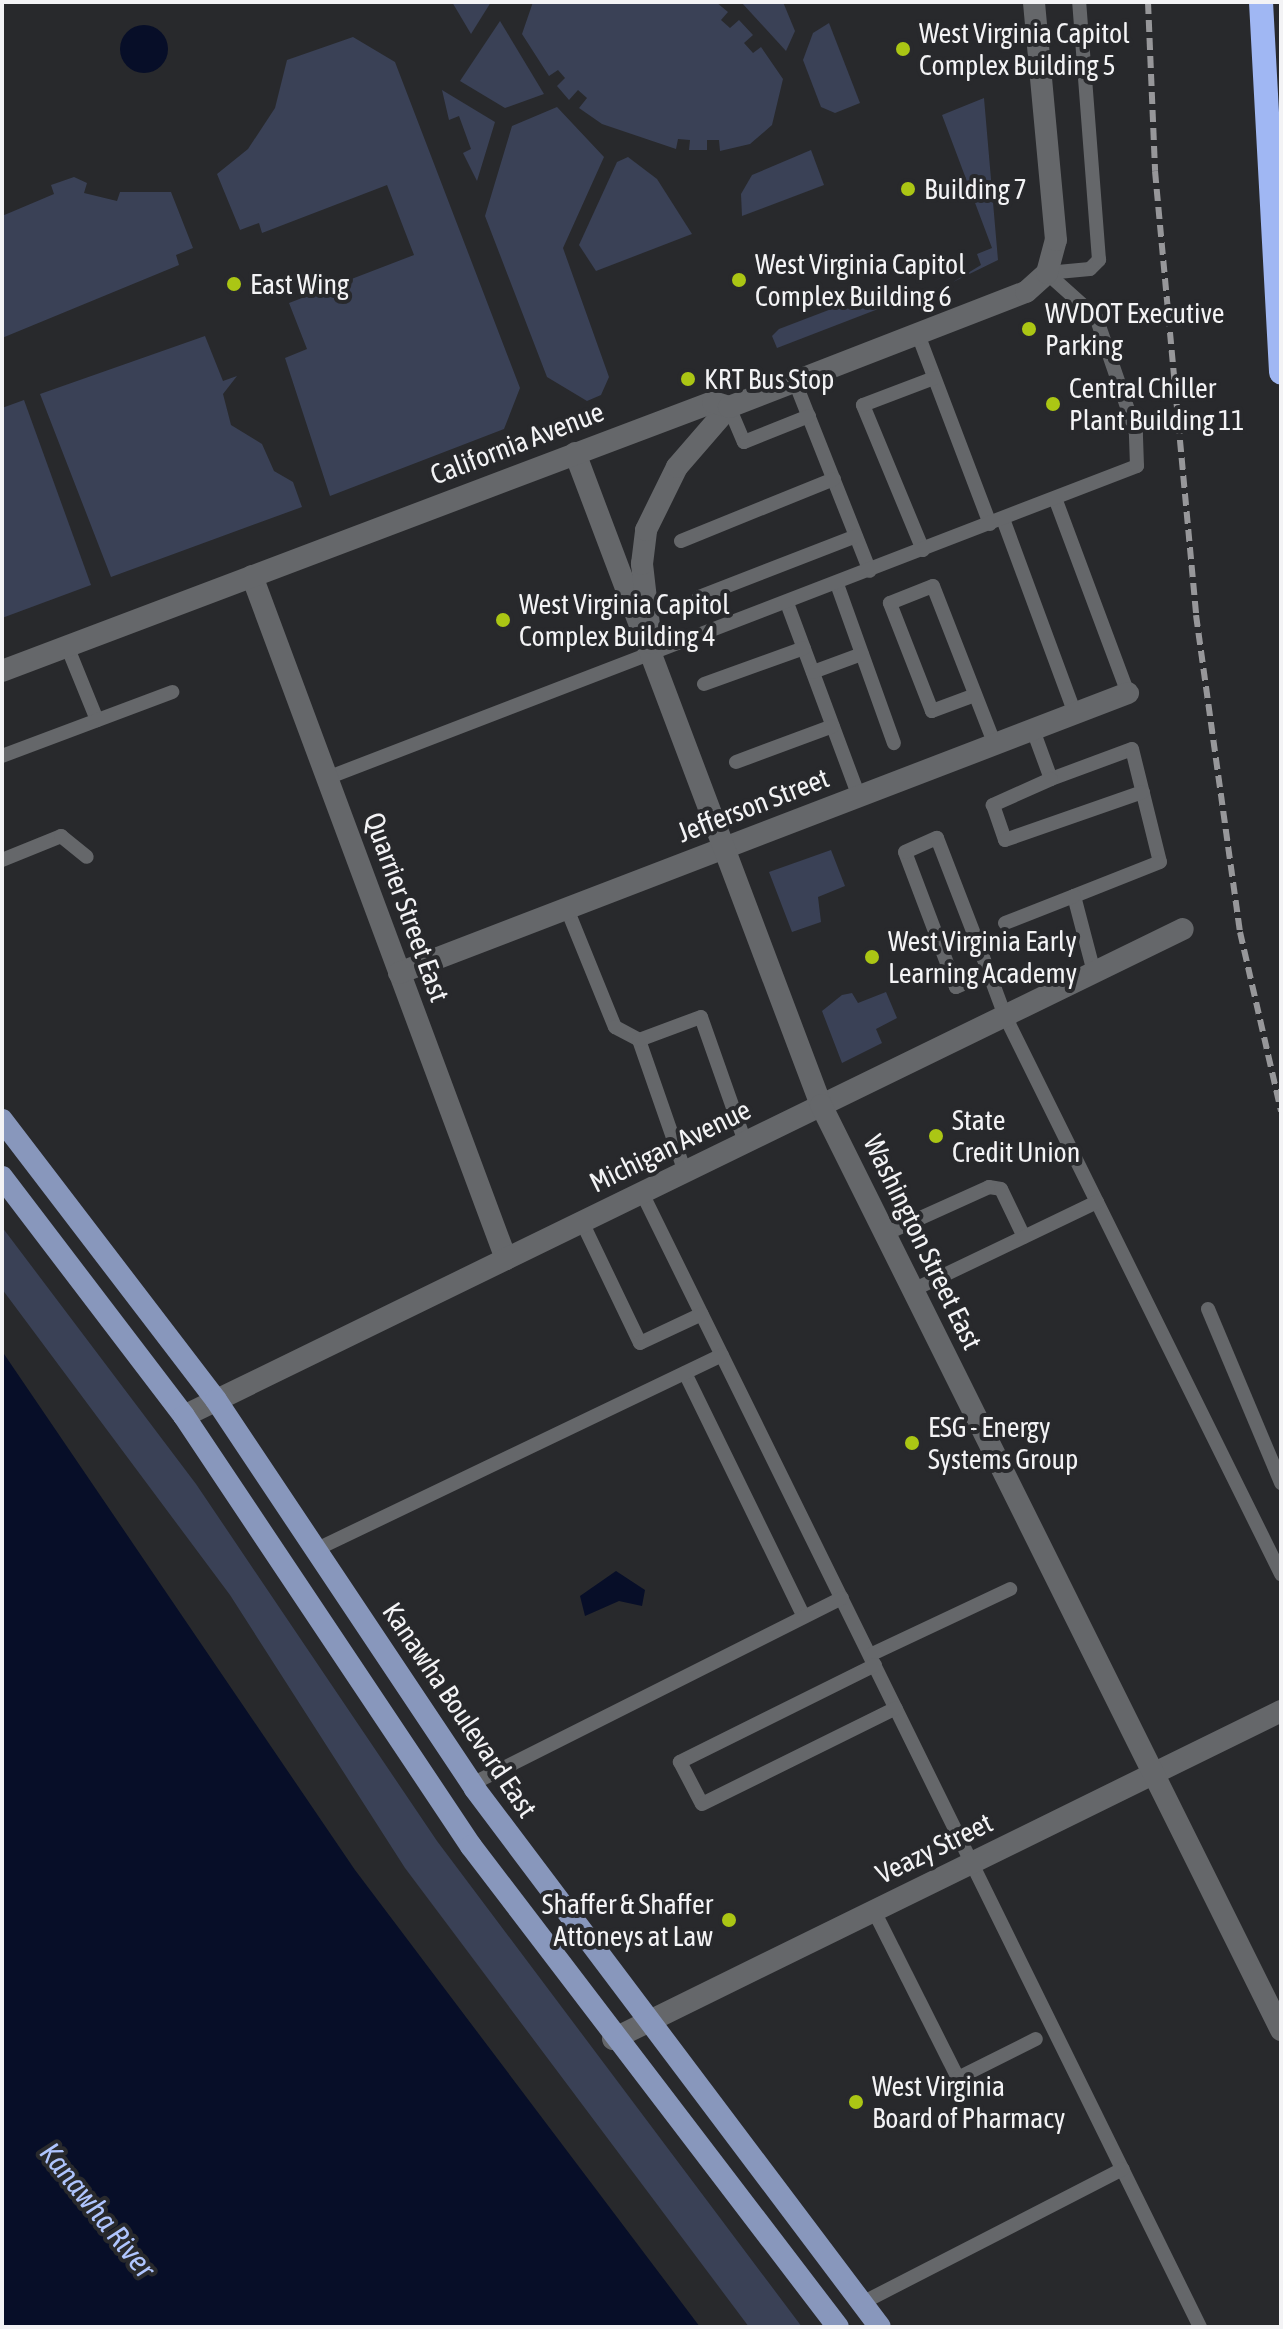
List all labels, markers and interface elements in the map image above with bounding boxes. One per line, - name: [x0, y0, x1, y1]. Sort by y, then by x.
- place label: West Virginia Capitol Complex Building 5: [919, 16, 1130, 82]
- marker: West Virginia Capitol Complex Building 5: [894, 40, 912, 58]
- place label: Building 7: [924, 172, 1027, 206]
- marker: Building 7: [899, 180, 917, 198]
- place label: West Virginia Capitol Complex Building 6: [755, 247, 966, 313]
- place label: East Wing: [250, 267, 349, 301]
- marker: West Virginia Capitol Complex Building 6: [730, 271, 748, 289]
- marker: East Wing: [225, 275, 243, 293]
- place label: WVDOT Executive Parking: [1045, 296, 1225, 362]
- marker: WVDOT Executive Parking: [1020, 320, 1038, 338]
- place label: KRT Bus Stop: [704, 362, 834, 396]
- marker: KRT Bus Stop: [679, 370, 697, 388]
- place label: Central Chiller Plant Building 11: [1069, 371, 1245, 437]
- street label: California Avenue: [426, 395, 608, 491]
- marker: Central Chiller Plant Building 11: [1044, 395, 1062, 413]
- place label: West Virginia Capitol Complex Building 4: [519, 587, 730, 653]
- marker: West Virginia Capitol Complex Building 4: [494, 611, 512, 629]
- street label: Jefferson Street: [672, 761, 834, 849]
- street label: Quarrier Street East: [357, 808, 457, 1006]
- place label: West Virginia Early Learning Academy: [888, 924, 1077, 990]
- marker: West Virginia Early Learning Academy: [863, 948, 881, 966]
- street label: Michigan Avenue: [584, 1093, 756, 1199]
- place label: State Credit Union: [952, 1103, 1080, 1169]
- marker: State Credit Union: [927, 1127, 945, 1145]
- street label: Washington Street East: [856, 1129, 990, 1355]
- place label: ESG - Energy Systems Group: [928, 1410, 1078, 1476]
- marker: ESG - Energy Systems Group: [903, 1434, 921, 1452]
- street label: Kanawha Boulevard East: [376, 1596, 544, 1824]
- street label: Veazy Street: [870, 1805, 998, 1891]
- place label: Shaffer & Shaffer Attoneys at Law: [542, 1887, 713, 1953]
- marker: Shaffer & Shaffer Attoneys at Law: [720, 1911, 738, 1929]
- place label: West Virginia Board of Pharmacy: [872, 2069, 1065, 2135]
- marker: West Virginia Board of Pharmacy: [847, 2093, 865, 2111]
- water label: Kanawha River: [33, 2135, 163, 2285]

